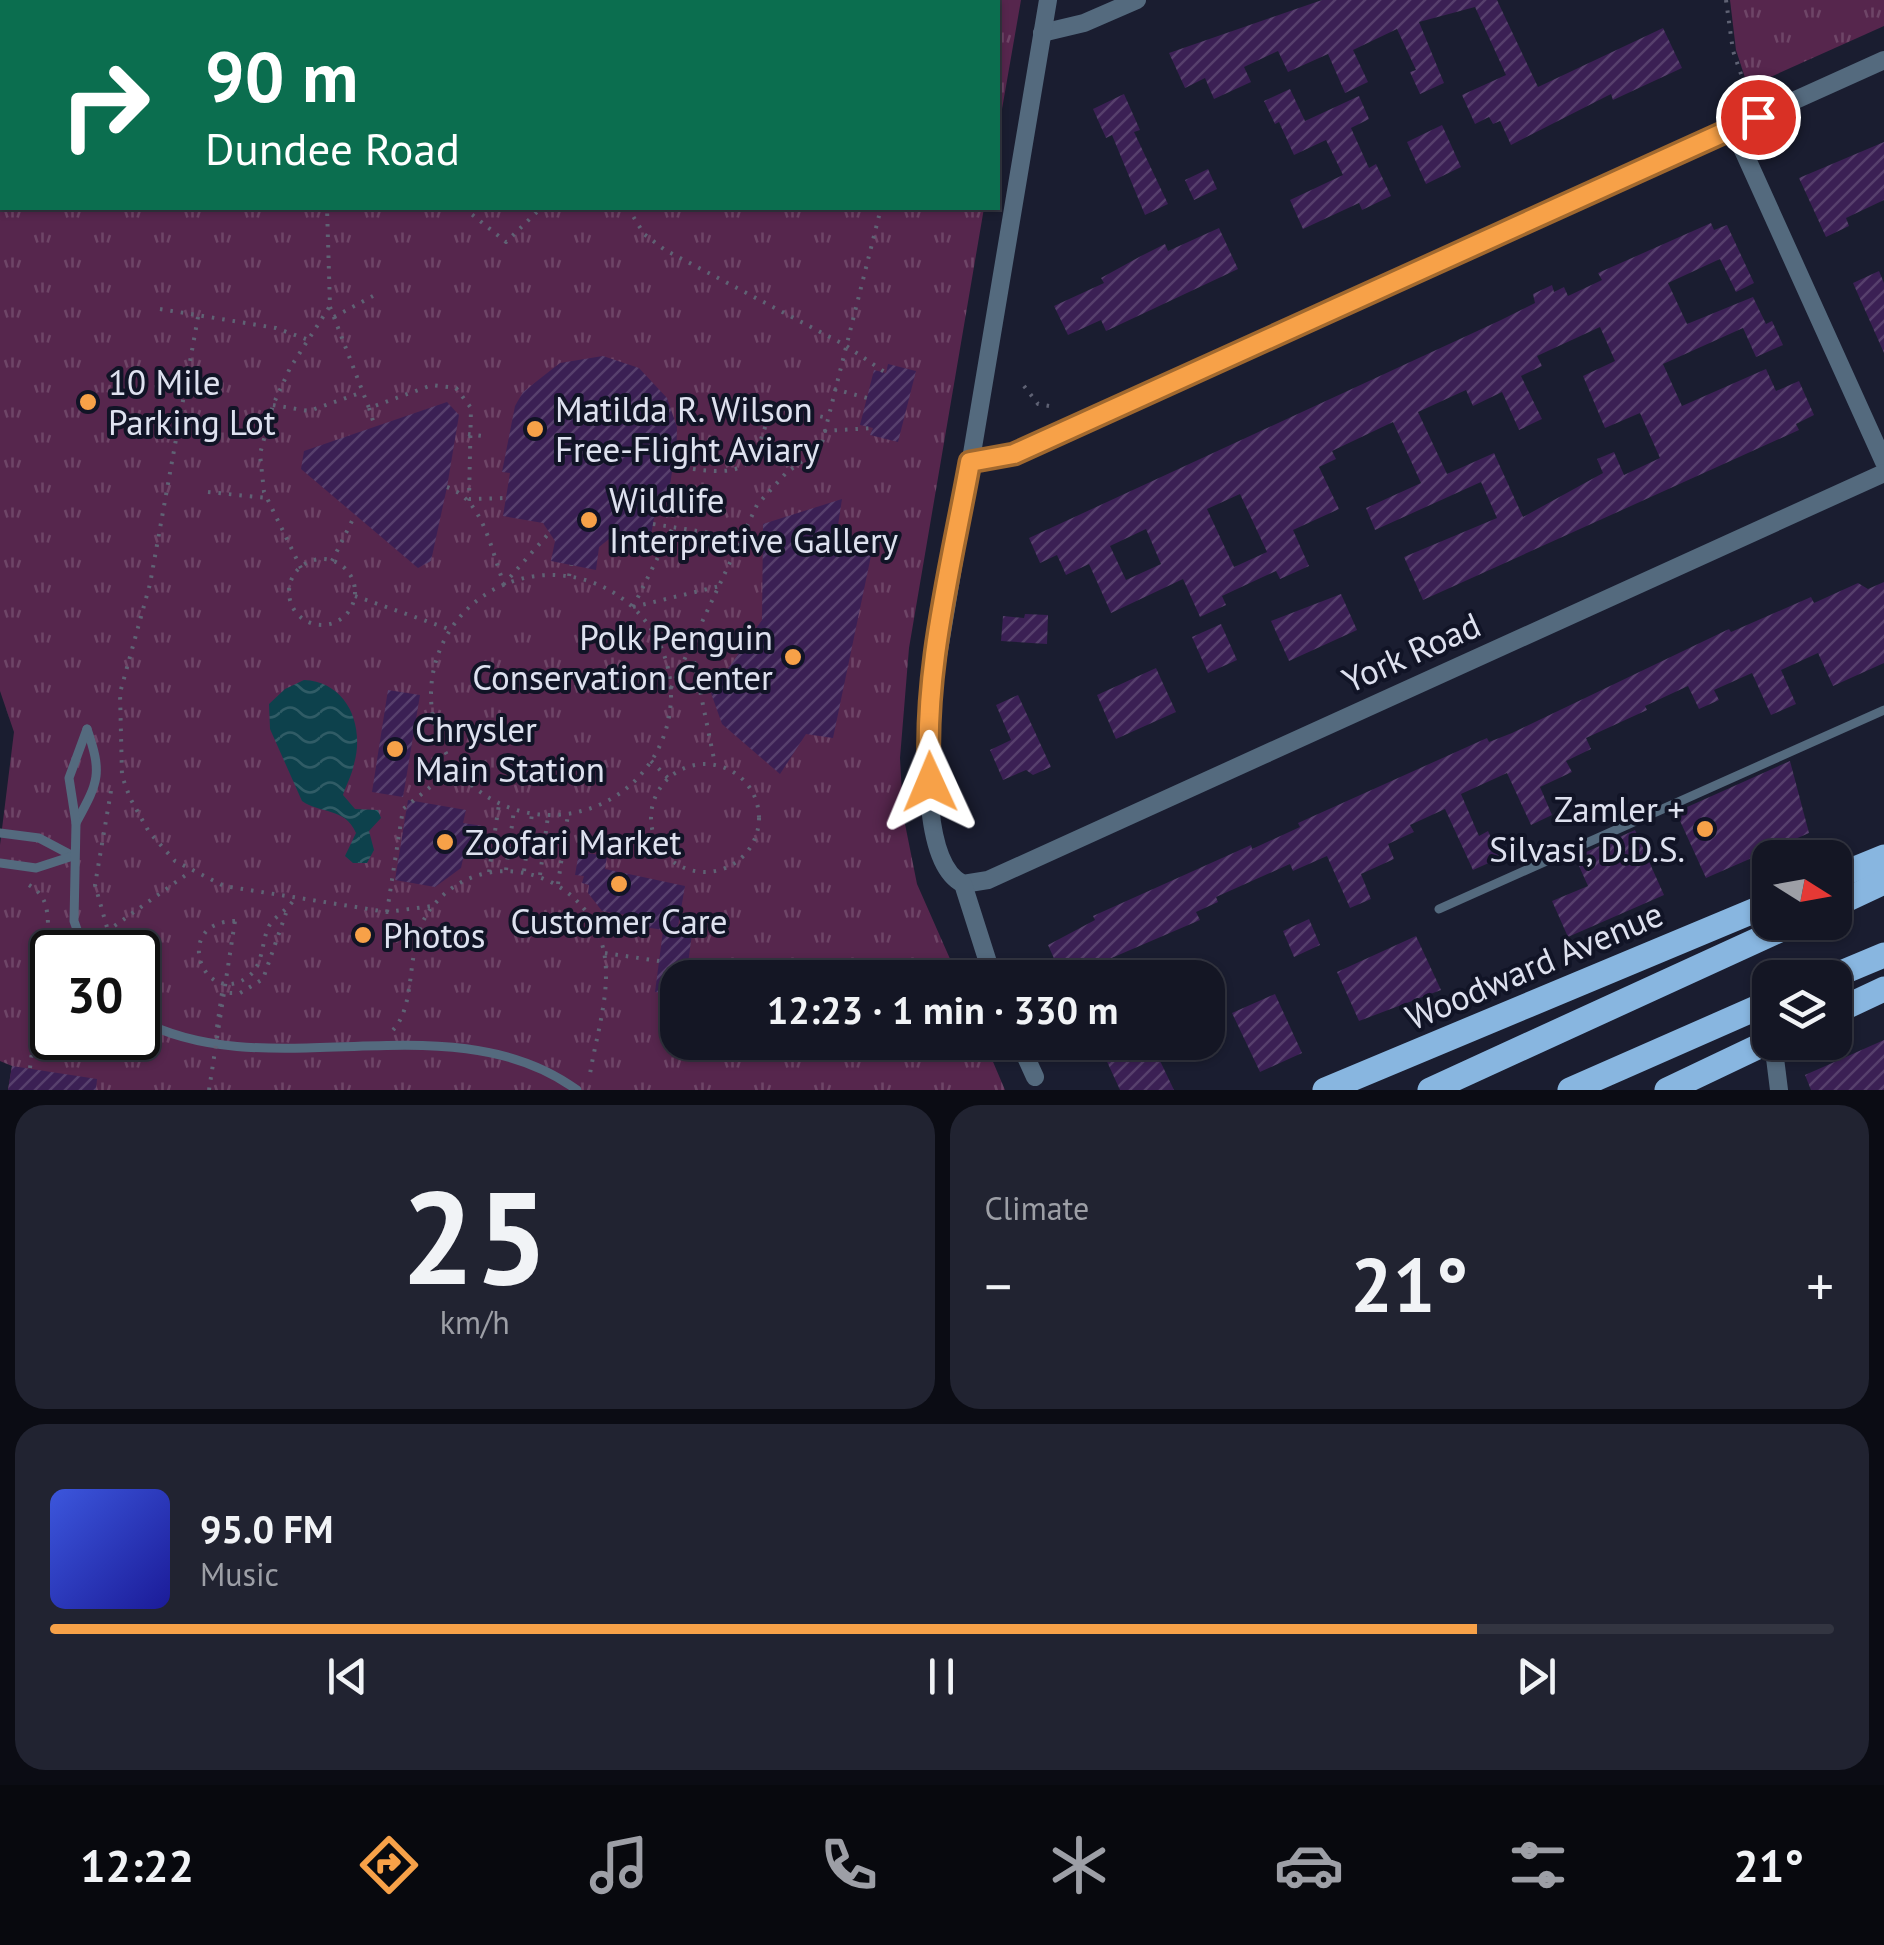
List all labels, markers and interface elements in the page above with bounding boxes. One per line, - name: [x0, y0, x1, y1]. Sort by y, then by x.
- text: 90 m: [205, 31, 358, 121]
- icon: right: [40, 40, 170, 170]
- pin: [1716, 75, 1801, 160]
- icon: arrive: [1731, 90, 1786, 145]
- text: Dundee Road: [205, 119, 460, 177]
- place label: 10 Mile Parking Lot: [108, 359, 276, 445]
- place label: Matilda R. Wilson Free-Flight Aviary: [555, 386, 820, 472]
- marker: 10 Mile Parking Lot: [77, 391, 99, 413]
- marker: Matilda R. Wilson Free-Flight Aviary: [524, 418, 546, 440]
- place label: Wildlife Interpretive Gallery: [609, 477, 898, 563]
- marker: Wildlife Interpretive Gallery: [578, 509, 600, 531]
- street label: York Road: [1335, 601, 1487, 703]
- place label: Polk Penguin Conservation Center: [472, 614, 773, 700]
- marker: Polk Penguin Conservation Center: [782, 646, 804, 668]
- place label: Chrysler Main Station: [415, 706, 605, 792]
- position arrow: [878, 730, 982, 834]
- marker: Chrysler Main Station: [384, 738, 406, 760]
- place label: Zamler + Silvasi, D.D.S.: [1489, 786, 1685, 872]
- marker: Zamler + Silvasi, D.D.S.: [1694, 818, 1716, 840]
- place label: Zoofari Market: [465, 819, 682, 865]
- marker: Zoofari Market: [434, 831, 456, 853]
- north arrow: [1752, 840, 1852, 940]
- map controls: [1752, 840, 1852, 1060]
- marker: Customer Care: [608, 873, 630, 895]
- street label: Woodward Avenue: [1398, 890, 1670, 1040]
- place label: Customer Care: [510, 898, 728, 944]
- place label: Photos: [383, 912, 485, 958]
- marker: Photos: [352, 924, 374, 946]
- speed limit sign: 30: [30, 930, 160, 1060]
- button: layers: [1752, 960, 1852, 1060]
- text: 12:23 · 1 min · 330 m: [767, 985, 1118, 1034]
- text: 25: [401, 1152, 548, 1320]
- text: Climate: [985, 1187, 1089, 1229]
- text: 21°: [1350, 1236, 1468, 1333]
- text: −: [985, 1250, 1012, 1321]
- text: +: [1806, 1250, 1834, 1321]
- text: km/h: [440, 1301, 510, 1343]
- text: 95.0 FM: [200, 1504, 333, 1553]
- text: Music: [200, 1553, 279, 1595]
- icon: previous: [320, 1649, 375, 1704]
- icon: pause: [914, 1649, 969, 1704]
- icon: next: [1509, 1649, 1564, 1704]
- icon: directions: [354, 1830, 424, 1900]
- icon: music: [584, 1830, 654, 1900]
- icon: phone: [814, 1830, 884, 1900]
- icon: climate: [1044, 1830, 1114, 1900]
- icon: car: [1274, 1830, 1344, 1900]
- icon: filters: [1503, 1830, 1573, 1900]
- text: 12:22: [80, 1836, 194, 1894]
- text: 21°: [1733, 1836, 1804, 1894]

